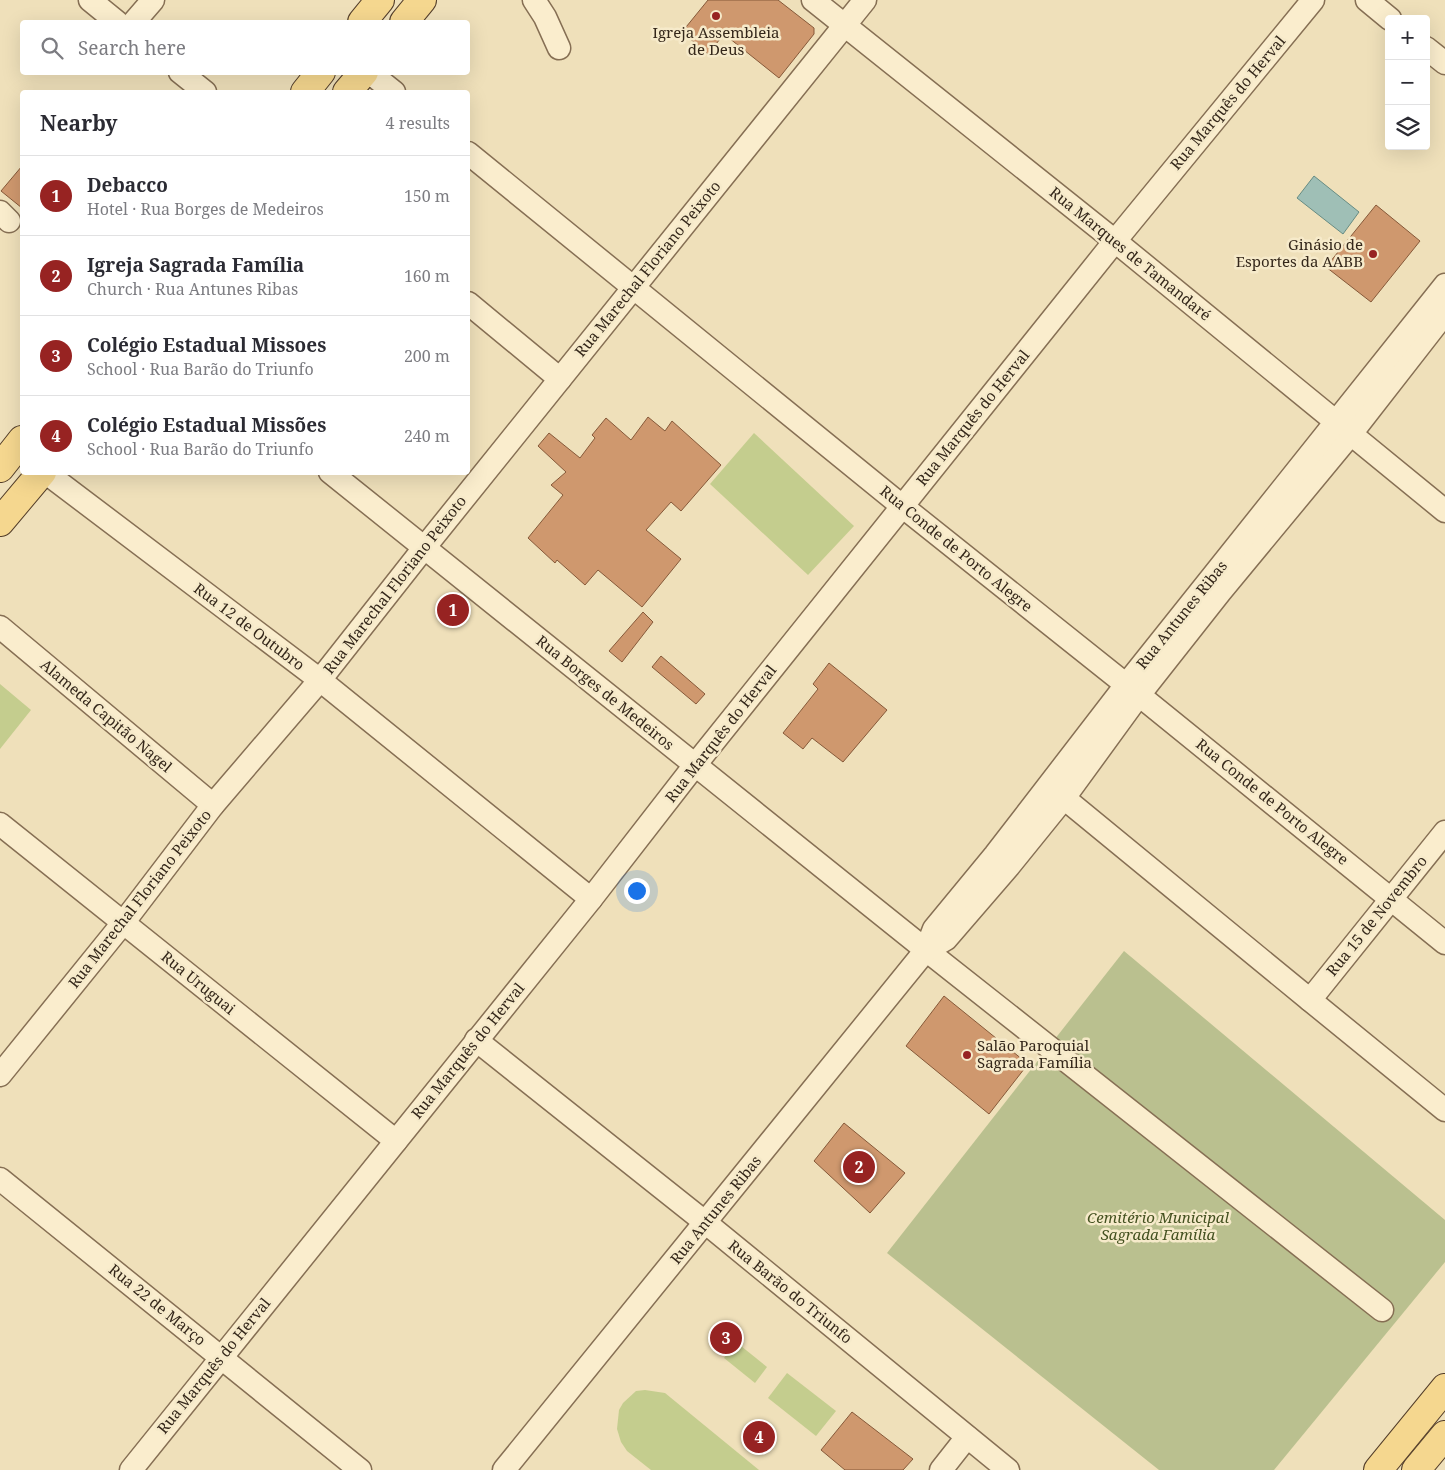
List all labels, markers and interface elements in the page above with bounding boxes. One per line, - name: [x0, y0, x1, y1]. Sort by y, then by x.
- marker: Igreja Assembleia de Deus: [710, 10, 722, 22]
- map controls: [1385, 15, 1430, 150]
- button: +: [1385, 15, 1430, 60]
- search box: [20, 20, 470, 75]
- place label: Igreja Assembleia de Deus: [653, 22, 779, 59]
- street label: Rua Marquês do Herval: [1165, 31, 1290, 174]
- icon: search: [38, 34, 66, 62]
- text: Search here: [78, 35, 186, 61]
- button: −: [1385, 60, 1430, 105]
- button: layers: [1385, 105, 1430, 150]
- text: Nearby: [40, 109, 118, 137]
- text: 4 results: [386, 112, 450, 134]
- text: Debacco: [87, 172, 168, 198]
- street label: Rua Marechal Floriano Peixoto: [570, 176, 725, 361]
- street label: Rua Marques de Tamandaré: [1046, 182, 1215, 325]
- text: 1: [51, 185, 61, 207]
- text: 150 m: [404, 185, 450, 207]
- text: Hotel · Rua Borges de Medeiros: [87, 198, 324, 220]
- place label: Ginásio de Esportes da AABB: [1236, 234, 1363, 271]
- marker: Ginásio de Esportes da AABB: [1367, 248, 1379, 260]
- text: Igreja Sagrada Família: [87, 252, 304, 278]
- text: 2: [51, 265, 61, 287]
- text: 160 m: [404, 265, 450, 287]
- text: Church · Rua Antunes Ribas: [87, 278, 298, 300]
- text: Colégio Estadual Missoes: [87, 332, 326, 358]
- text: 3: [51, 345, 61, 367]
- text: 200 m: [404, 345, 450, 367]
- street label: Rua Marquês do Herval: [911, 345, 1033, 489]
- text: School · Rua Barão do Triunfo: [87, 358, 314, 380]
- text: Colégio Estadual Missões: [87, 412, 326, 438]
- text: 4: [51, 425, 61, 447]
- text: 240 m: [404, 425, 450, 447]
- text: School · Rua Barão do Triunfo: [87, 438, 314, 460]
- street label: Rua Conde de Porto Alegre: [876, 480, 1037, 616]
- street label: Rua Marechal Floriano Peixoto: [318, 491, 470, 678]
- street label: Rua Antunes Ribas: [1131, 556, 1231, 673]
- street label: Rua 12 de Outubro: [190, 578, 309, 674]
- pin: 1: [437, 591, 469, 629]
- street label: Rua Borges de Medeiros: [533, 630, 679, 754]
- street label: Alameda Capitão Nagel: [37, 654, 177, 776]
- street label: Rua Marquês do Herval: [660, 660, 780, 806]
- street label: Rua Conde de Porto Alegre: [1192, 733, 1353, 869]
- street label: Rua Marechal Floriano Peixoto: [63, 805, 215, 992]
- street label: Rua 15 de Novembro: [1321, 851, 1431, 980]
- your location: [624, 878, 650, 904]
- street label: Rua Uruguai: [157, 946, 240, 1018]
- street label: Rua Marquês do Herval: [406, 978, 528, 1122]
- place label: Salão Paroquial Sagrada Família: [977, 1035, 1092, 1072]
- marker: Salão Paroquial Sagrada Família: [961, 1049, 973, 1061]
- pin: 2: [843, 1148, 875, 1186]
- street label: Rua Antunes Ribas: [665, 1151, 765, 1268]
- park label: Cemitério Municipal Sagrada Família: [1087, 1207, 1230, 1244]
- street label: Rua Barão do Triunfo: [725, 1235, 857, 1347]
- street label: Rua 22 de Março: [105, 1259, 210, 1349]
- street label: Rua Marquês do Herval: [152, 1293, 274, 1437]
- pin: 3: [710, 1319, 742, 1357]
- pin: 4: [743, 1418, 775, 1456]

